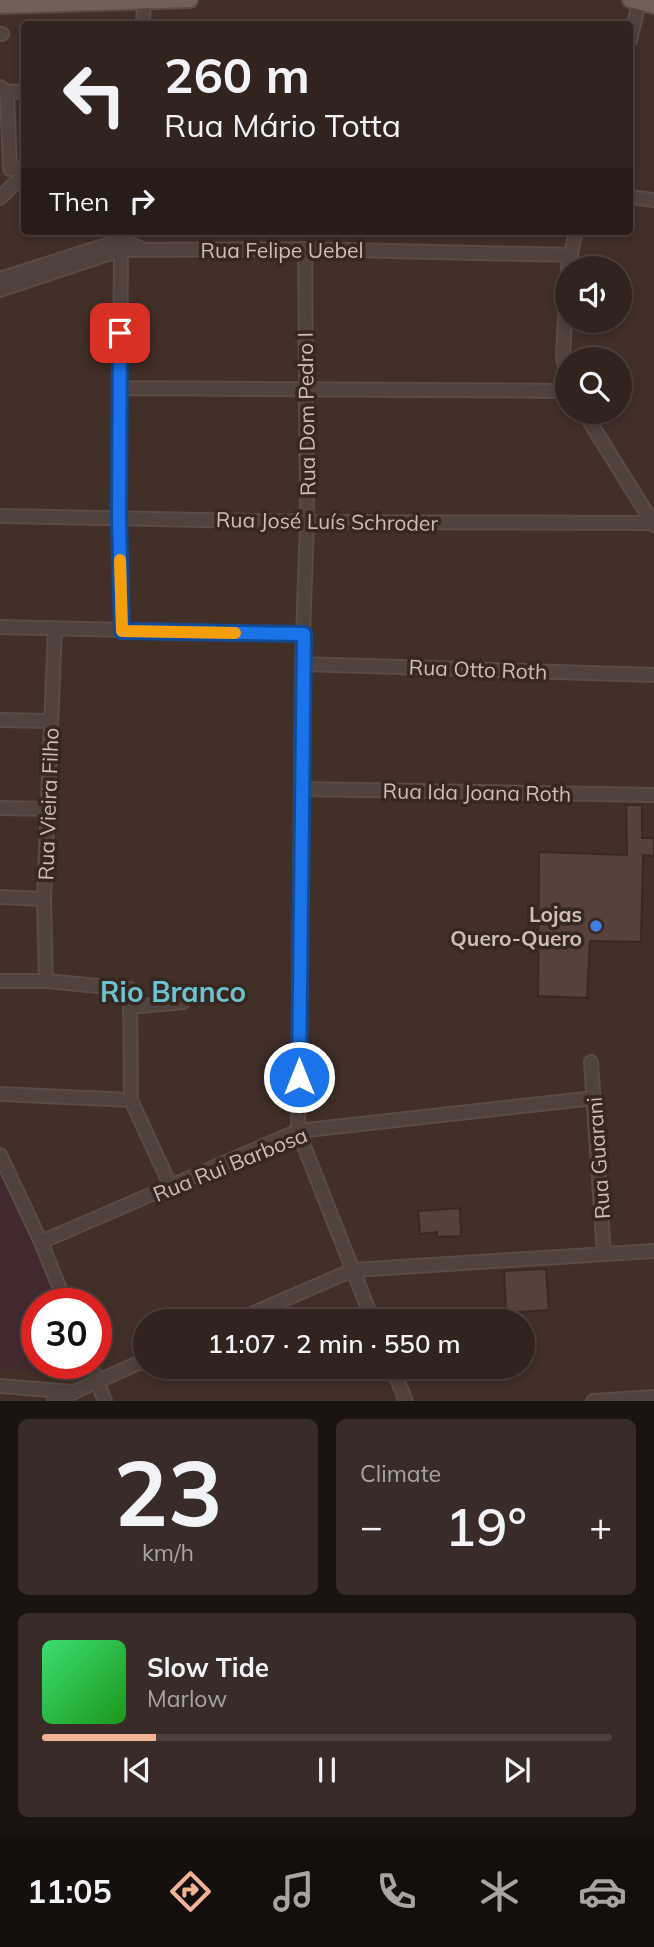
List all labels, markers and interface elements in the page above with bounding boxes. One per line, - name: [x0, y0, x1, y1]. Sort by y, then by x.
- text: 260 m: [164, 44, 310, 105]
- icon: left: [49, 49, 140, 140]
- text: Rua Mário Totta: [164, 105, 401, 145]
- icon: right: [123, 182, 161, 220]
- text: Then: [49, 185, 109, 218]
- street label: Rua Felipe Uebel: [201, 237, 363, 263]
- map controls: [555, 256, 632, 424]
- button: sound: [555, 256, 632, 333]
- pin: [90, 303, 150, 363]
- icon: arrive: [101, 314, 139, 352]
- street label: Rua Dom Pedro I: [292, 332, 320, 496]
- button: search: [555, 347, 632, 424]
- street label: Rua José Luís Schroder: [216, 506, 439, 536]
- street label: Rua Otto Roth: [408, 654, 548, 684]
- street label: Rua Vieira Filho: [32, 727, 64, 881]
- street label: Rua Ida Joana Roth: [382, 777, 572, 807]
- place label: Lojas Quero-Quero: [450, 901, 582, 951]
- marker: Lojas Quero-Quero: [588, 918, 604, 934]
- district label: Rio Branco: [100, 974, 246, 1009]
- position arrow: [262, 1040, 336, 1114]
- street label: Rua Guarani: [581, 1096, 615, 1220]
- street label: Rua Rui Barbosa: [149, 1121, 311, 1207]
- speed limit sign: 30: [21, 1288, 112, 1379]
- text: 11:07 · 2 min · 550 m: [207, 1327, 461, 1360]
- text: 23: [113, 1435, 223, 1549]
- text: Climate: [360, 1459, 441, 1488]
- text: 19°: [445, 1494, 527, 1559]
- text: −: [360, 1502, 383, 1550]
- text: +: [589, 1502, 612, 1550]
- text: km/h: [142, 1538, 194, 1567]
- text: Slow Tide: [147, 1651, 269, 1684]
- text: Marlow: [147, 1684, 227, 1713]
- icon: previous: [118, 1751, 156, 1789]
- icon: pause: [308, 1751, 346, 1789]
- icon: next: [498, 1751, 536, 1789]
- icon: directions: [166, 1867, 215, 1916]
- icon: music: [269, 1867, 318, 1916]
- icon: phone: [372, 1867, 421, 1916]
- icon: climate: [475, 1867, 524, 1916]
- icon: car: [578, 1867, 627, 1916]
- text: 11:05: [27, 1871, 112, 1911]

